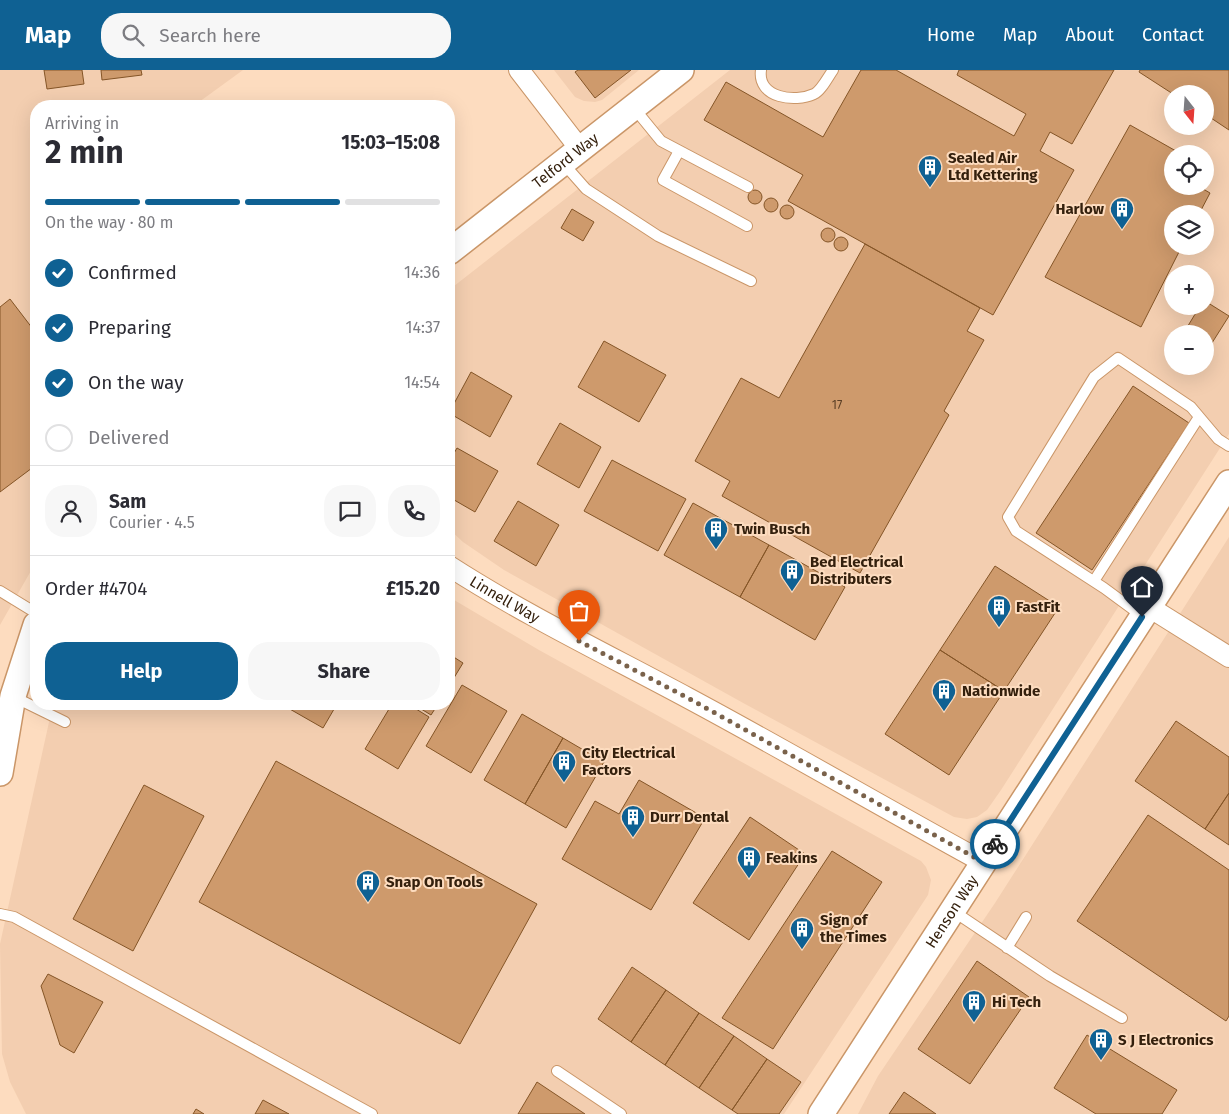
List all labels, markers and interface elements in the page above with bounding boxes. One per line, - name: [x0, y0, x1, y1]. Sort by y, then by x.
- search box: [101, 13, 451, 58]
- text: Map: [25, 21, 71, 49]
- icon: search: [119, 21, 147, 49]
- text: Search here: [159, 24, 261, 47]
- text: Home: [927, 24, 975, 46]
- text: Map: [1003, 24, 1037, 46]
- text: About: [1065, 24, 1114, 46]
- text: Contact: [1142, 24, 1204, 46]
- north arrow: [1164, 85, 1214, 135]
- map controls: [1164, 85, 1214, 375]
- text: Arriving in: [45, 114, 119, 133]
- street label: Telford Way: [529, 129, 602, 192]
- text: 15:03–15:08: [341, 131, 440, 154]
- text: 2 min: [45, 133, 124, 171]
- button: locate: [1164, 145, 1214, 195]
- place label: Sealed Air Ltd Kettering: [948, 149, 1038, 184]
- building icon: Sealed Air Ltd Kettering: [917, 154, 943, 188]
- building icon: Harlow: [1109, 196, 1135, 230]
- place label: Harlow: [1055, 200, 1105, 218]
- button: layers: [1164, 205, 1214, 255]
- text: On the way · 80 m: [45, 213, 173, 232]
- icon: check: [45, 259, 73, 287]
- text: Confirmed: [88, 261, 177, 284]
- text: 14:36: [404, 263, 440, 282]
- button: +: [1164, 265, 1214, 315]
- icon: check: [45, 314, 73, 342]
- text: Preparing: [88, 316, 171, 339]
- text: 14:37: [406, 318, 440, 337]
- button: −: [1164, 325, 1214, 375]
- icon: check: [45, 369, 73, 397]
- text: On the way: [88, 371, 184, 394]
- text: 14:54: [404, 373, 440, 392]
- house number: 17: [832, 398, 842, 412]
- text: Delivered: [88, 426, 170, 449]
- button: person: [45, 485, 97, 537]
- button: chat: [324, 485, 376, 537]
- button: phone: [388, 485, 440, 537]
- text: Sam: [109, 490, 146, 513]
- text: Courier · 4.5: [109, 513, 195, 532]
- building icon: Twin Busch: [703, 516, 729, 550]
- place label: Twin Busch: [734, 520, 810, 538]
- place label: Bed Electrical Distributers: [810, 553, 904, 588]
- building icon: Bed Electrical Distributers: [779, 558, 805, 592]
- pin: [1121, 566, 1163, 617]
- street label: Linnell Way: [466, 572, 543, 627]
- icon: home: [1128, 573, 1156, 601]
- text: Order #4704: [45, 577, 147, 600]
- text: £15.20: [386, 577, 440, 600]
- pin: [558, 590, 600, 641]
- building icon: FastFit: [986, 594, 1012, 628]
- icon: bag: [565, 597, 593, 625]
- place label: FastFit: [1016, 598, 1061, 616]
- button: Help: [45, 642, 238, 700]
- button: Share: [248, 642, 440, 700]
- building icon: Nationwide: [931, 678, 957, 712]
- place label: Nationwide: [962, 682, 1040, 700]
- place label: City Electrical Factors: [582, 744, 676, 779]
- building icon: City Electrical Factors: [551, 749, 577, 783]
- building icon: Durr Dental: [620, 804, 646, 838]
- place label: Durr Dental: [650, 808, 729, 826]
- courier: [970, 819, 1020, 869]
- icon: bike: [981, 830, 1009, 858]
- building icon: Feakins: [736, 845, 762, 879]
- place label: Feakins: [766, 849, 818, 867]
- building icon: Snap On Tools: [355, 869, 381, 903]
- street label: Henson Way: [922, 871, 982, 951]
- place label: Snap On Tools: [386, 873, 483, 891]
- place label: Sign of the Times: [820, 911, 887, 946]
- building icon: Sign of the Times: [789, 916, 815, 950]
- building icon: Hi Tech: [961, 989, 987, 1023]
- place label: Hi Tech: [992, 993, 1041, 1011]
- building icon: S J Electronics: [1088, 1027, 1114, 1061]
- place label: S J Electronics: [1118, 1031, 1213, 1049]

